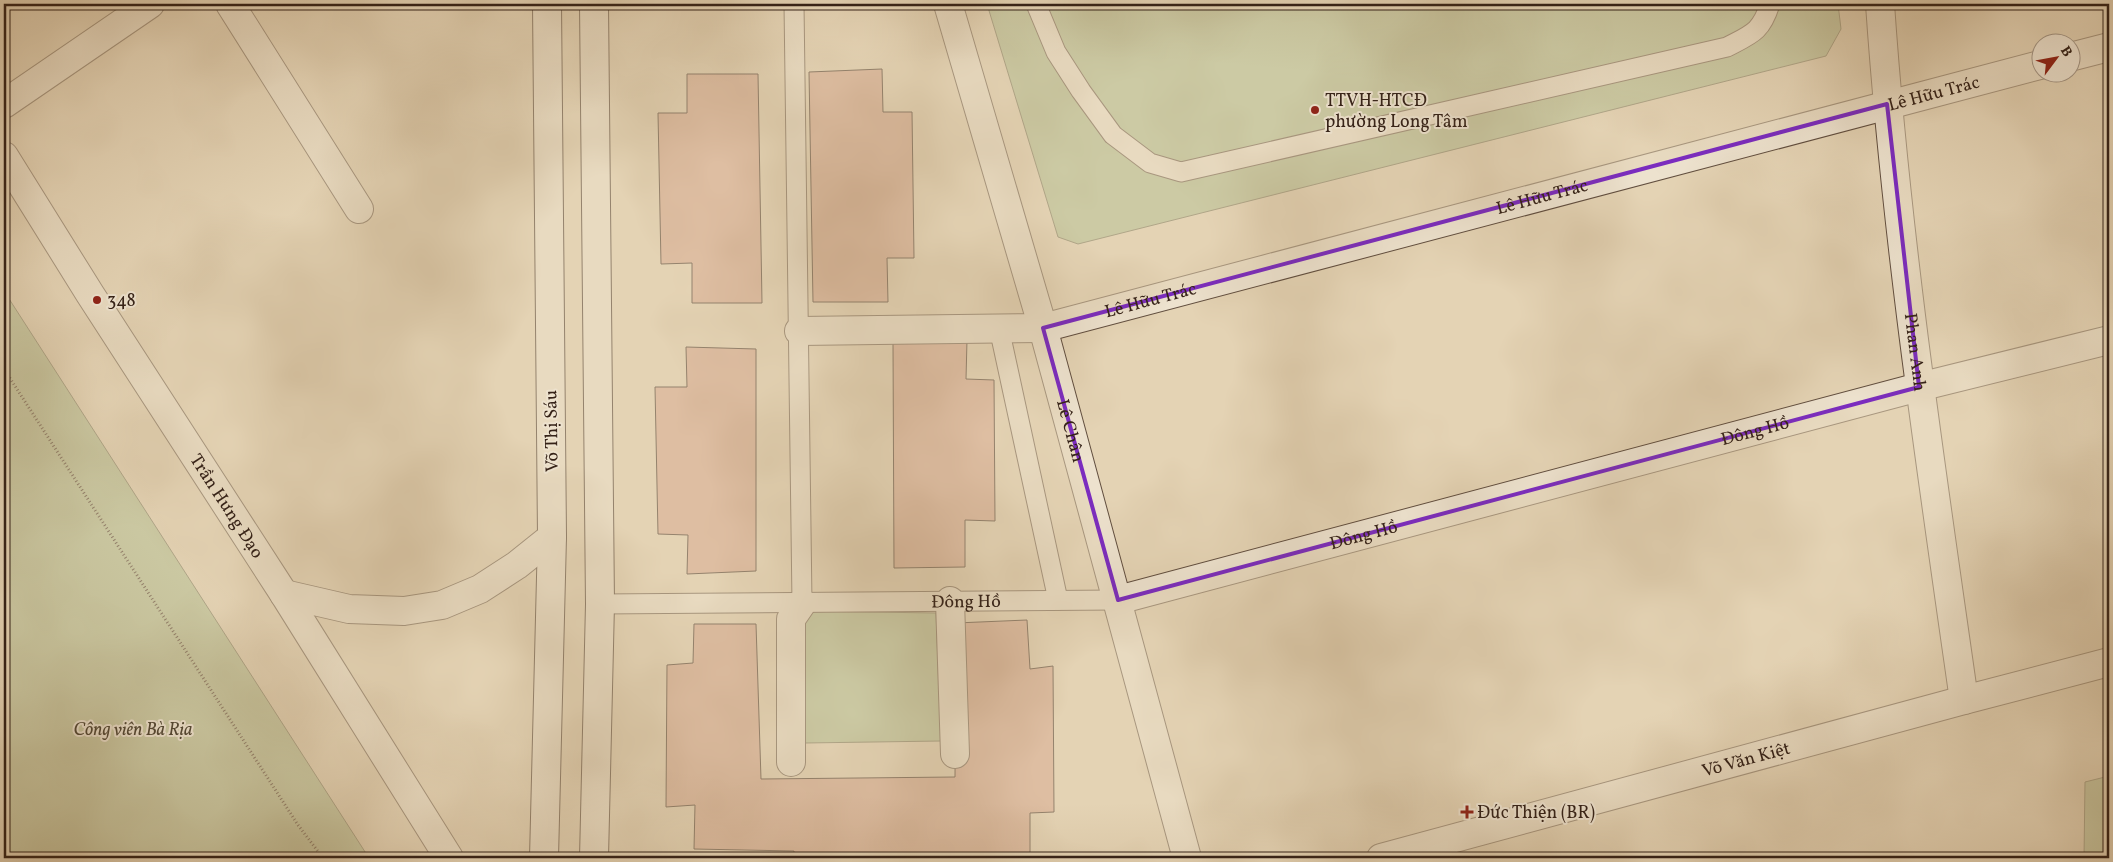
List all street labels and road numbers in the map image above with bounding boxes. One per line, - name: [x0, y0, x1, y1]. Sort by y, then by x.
- street label: Lê Hữu Trác: [1885, 70, 1982, 119]
- street label: Lê Hữu Trác: [1494, 174, 1591, 222]
- street label: Lê Hữu Trác: [1102, 277, 1199, 325]
- street label: Phan Anh: [1897, 312, 1932, 393]
- street label: Võ Thị Sáu: [539, 390, 566, 472]
- street label: Lê Chân: [1049, 397, 1090, 466]
- street label: Đông Hồ: [1718, 411, 1792, 453]
- street label: Trần Hưng Đạo: [183, 450, 269, 564]
- street label: Đông Hồ: [1327, 515, 1401, 557]
- street label: Đông Hồ: [931, 590, 1001, 615]
- street label: Võ Văn Kiệt: [1699, 737, 1793, 784]

